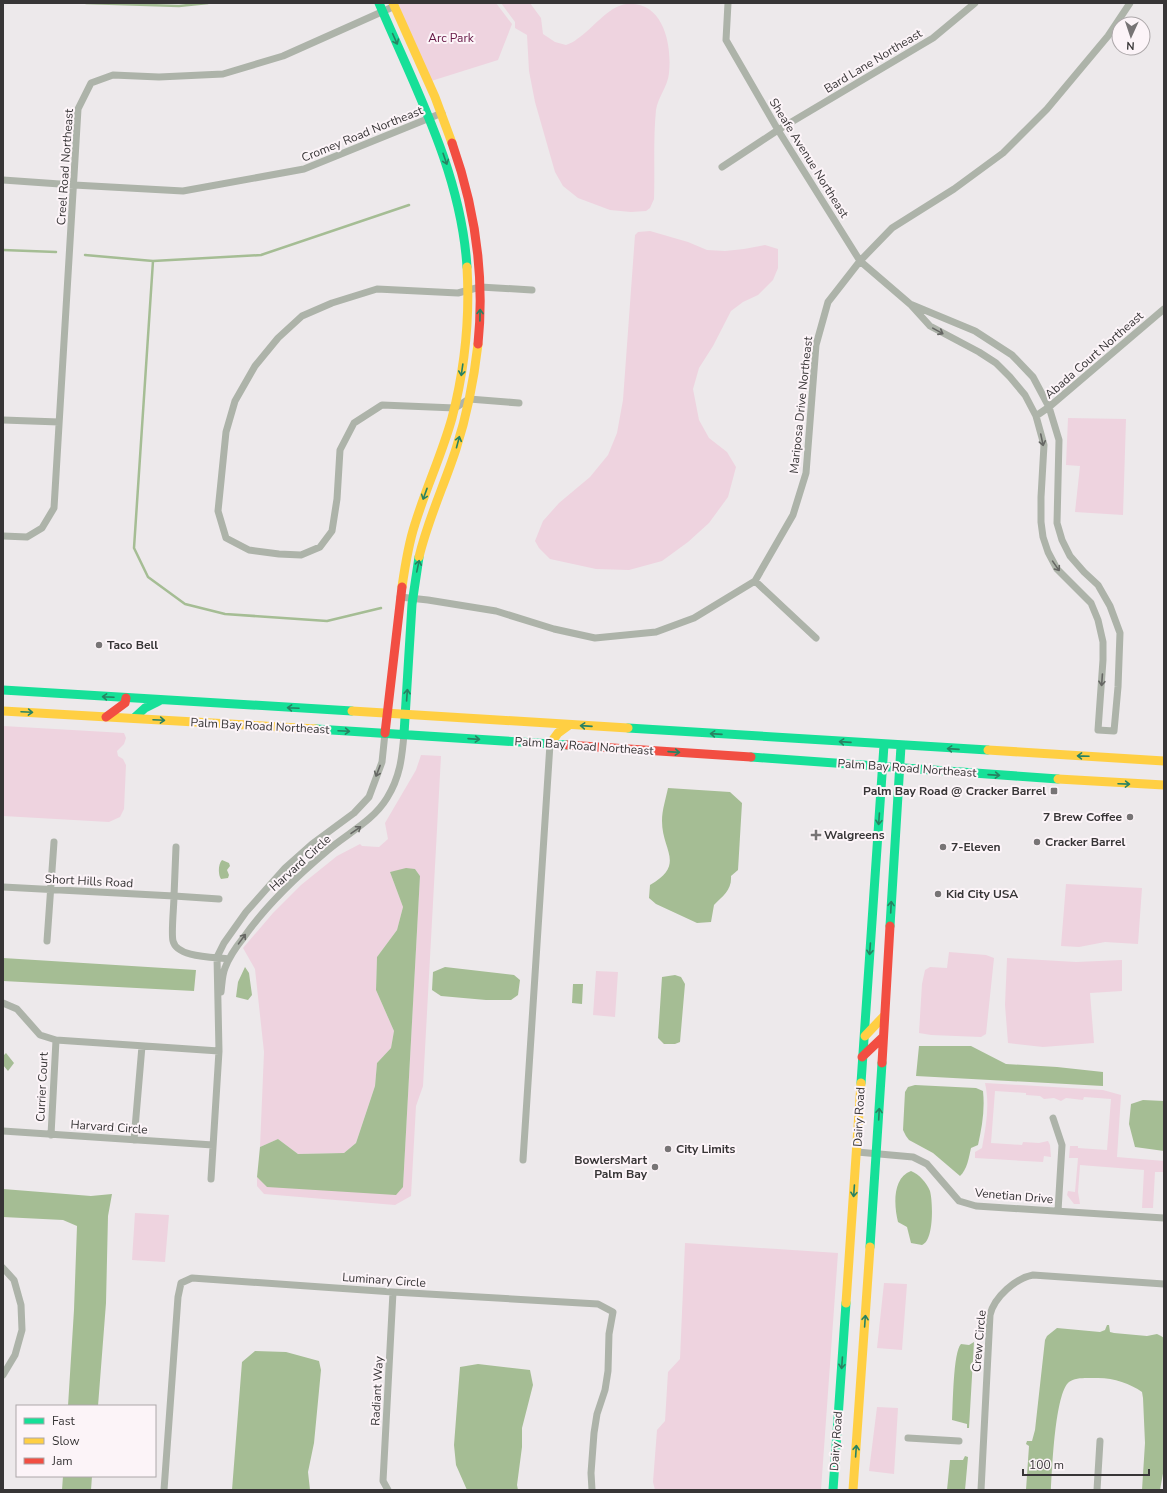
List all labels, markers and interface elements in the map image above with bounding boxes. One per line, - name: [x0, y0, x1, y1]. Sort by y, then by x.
- north arrow: [1111, 16, 1151, 56]
- street label: Bard Lane Northeast: [821, 25, 926, 97]
- park label: Arc Park: [428, 30, 475, 46]
- one-way arrow: [392, 32, 399, 44]
- text: N: [1126, 38, 1135, 53]
- street label: Sheafe Avenue Northeast: [766, 95, 853, 221]
- street label: Cromey Road Northeast: [299, 102, 426, 166]
- street label: Creel Road Northeast: [53, 108, 77, 226]
- one-way arrow: [442, 152, 449, 165]
- street label: Abada Court Northeast: [1041, 307, 1147, 402]
- one-way arrow: [476, 309, 484, 322]
- one-way arrow: [932, 327, 944, 335]
- street label: Mariposa Drive Northeast: [786, 335, 816, 474]
- one-way arrow: [458, 363, 466, 376]
- one-way arrow: [1039, 433, 1047, 446]
- one-way arrow: [455, 436, 462, 449]
- one-way arrow: [421, 488, 429, 500]
- one-way arrow: [414, 560, 422, 573]
- one-way arrow: [1052, 560, 1060, 571]
- place label: Taco Bell: [107, 637, 158, 653]
- marker: Taco Bell: [94, 640, 104, 650]
- one-way arrow: [1099, 673, 1106, 686]
- one-way arrow: [403, 689, 411, 702]
- one-way arrow: [102, 693, 115, 700]
- one-way arrow: [287, 705, 300, 712]
- one-way arrow: [20, 708, 33, 716]
- street label: Palm Bay Road Northeast: [190, 714, 331, 738]
- one-way arrow: [152, 716, 165, 723]
- one-way arrow: [580, 723, 593, 730]
- one-way arrow: [337, 727, 350, 734]
- one-way arrow: [710, 731, 723, 738]
- street label: Palm Bay Road Northeast: [514, 733, 655, 759]
- one-way arrow: [467, 735, 480, 742]
- one-way arrow: [839, 739, 852, 746]
- one-way arrow: [947, 745, 960, 752]
- one-way arrow: [667, 748, 680, 756]
- one-way arrow: [1077, 753, 1090, 760]
- street label: Palm Bay Road Northeast: [837, 755, 978, 781]
- one-way arrow: [374, 765, 382, 777]
- one-way arrow: [987, 771, 1000, 778]
- one-way arrow: [1117, 780, 1130, 787]
- place label: Palm Bay Road @ Cracker Barrel: [863, 783, 1046, 799]
- marker: Palm Bay Road @ Cracker Barrel: [1049, 786, 1059, 796]
- place label: 7 Brew Coffee: [1043, 809, 1122, 825]
- one-way arrow: [875, 812, 882, 825]
- marker: 7 Brew Coffee: [1125, 812, 1135, 822]
- one-way arrow: [350, 826, 361, 834]
- place label: Walgreens: [824, 827, 885, 843]
- marker: Walgreens: [811, 830, 821, 840]
- street label: Harvard Circle: [266, 831, 334, 895]
- place label: Cracker Barrel: [1045, 834, 1125, 850]
- marker: Cracker Barrel: [1032, 837, 1042, 847]
- place label: 7-Eleven: [951, 839, 1000, 855]
- marker: 7-Eleven: [938, 842, 948, 852]
- street label: Short Hills Road: [44, 871, 134, 891]
- place label: Kid City USA: [946, 886, 1018, 902]
- marker: Kid City USA: [933, 889, 943, 899]
- one-way arrow: [887, 901, 894, 914]
- one-way arrow: [238, 933, 246, 944]
- one-way arrow: [867, 942, 874, 955]
- street label: Currier Court: [32, 1051, 52, 1122]
- street label: Dairy Road: [849, 1087, 869, 1147]
- one-way arrow: [875, 1108, 882, 1121]
- street label: Harvard Circle: [70, 1116, 148, 1138]
- place label: City Limits: [676, 1141, 735, 1157]
- marker: City Limits: [663, 1144, 673, 1154]
- place label: BowlersMart Palm Bay: [574, 1152, 648, 1182]
- marker: BowlersMart Palm Bay: [650, 1162, 660, 1172]
- one-way arrow: [850, 1184, 858, 1197]
- street label: Venetian Drive: [973, 1185, 1054, 1207]
- street label: Luminary Circle: [342, 1269, 426, 1291]
- street label: Crew Circle: [968, 1309, 990, 1373]
- one-way arrow: [861, 1315, 868, 1328]
- street label: Radiant Way: [367, 1355, 387, 1426]
- one-way arrow: [838, 1356, 845, 1369]
- legend: [16, 1405, 156, 1477]
- street label: Dairy Road: [826, 1411, 846, 1471]
- text: Fast: [52, 1413, 75, 1429]
- text: Slow: [52, 1433, 80, 1449]
- one-way arrow: [852, 1445, 859, 1458]
- scale bar: [1023, 1451, 1149, 1477]
- text: Jam: [51, 1453, 73, 1469]
- text: 100 m: [1029, 1457, 1064, 1473]

